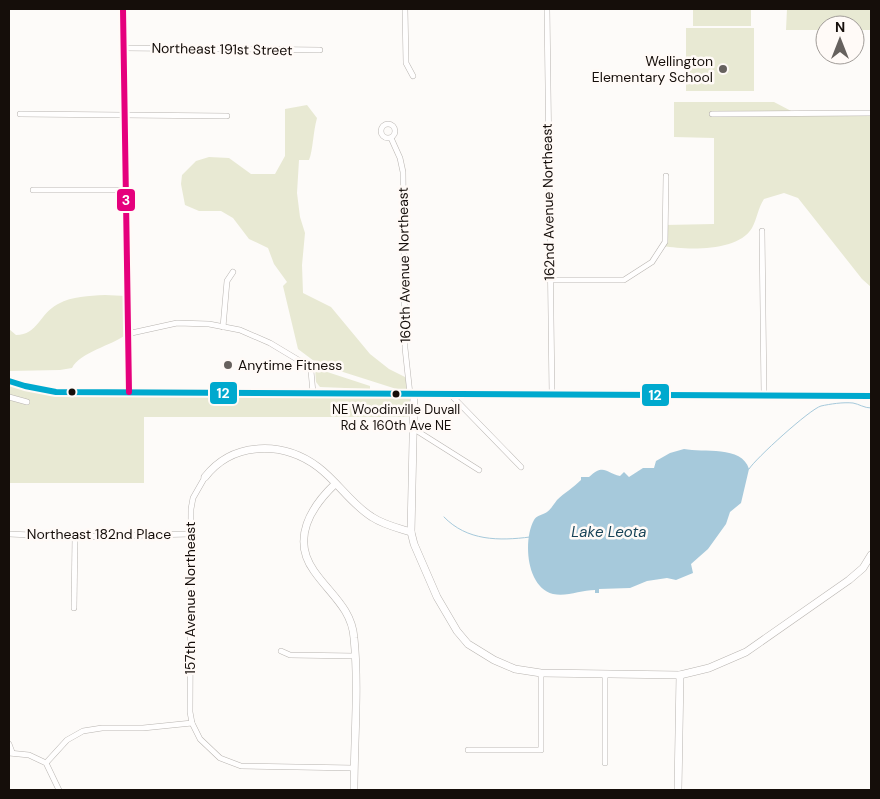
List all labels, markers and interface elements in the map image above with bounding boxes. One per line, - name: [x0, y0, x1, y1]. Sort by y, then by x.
- north arrow: [815, 15, 865, 65]
- text: N: [835, 18, 845, 36]
- street label: Northeast 191st Street: [151, 39, 293, 59]
- place label: Wellington Elementary School: [592, 52, 713, 86]
- marker: Wellington Elementary School: [717, 63, 729, 75]
- street label: 162nd Avenue Northeast: [538, 123, 558, 281]
- street label: 160th Avenue Northeast: [394, 187, 414, 343]
- line badge: 3: [116, 188, 136, 212]
- text: 3: [122, 191, 130, 209]
- place label: Anytime Fitness: [238, 356, 342, 374]
- marker: Anytime Fitness: [222, 359, 234, 371]
- line badge: 12: [209, 381, 238, 405]
- line badge: 12: [641, 383, 670, 407]
- text: 12: [216, 384, 230, 402]
- text: 12: [648, 386, 662, 404]
- unlabelled marker: [67, 387, 77, 397]
- marker: NE Woodinville Duvall Rd & 160th Ave NE: [391, 389, 401, 399]
- place label: NE Woodinville Duvall Rd & 160th Ave NE: [332, 401, 460, 434]
- street label: 157th Avenue Northeast: [181, 521, 199, 675]
- water label: Lake Leota: [571, 522, 647, 542]
- street label: Northeast 182nd Place: [27, 525, 171, 543]

